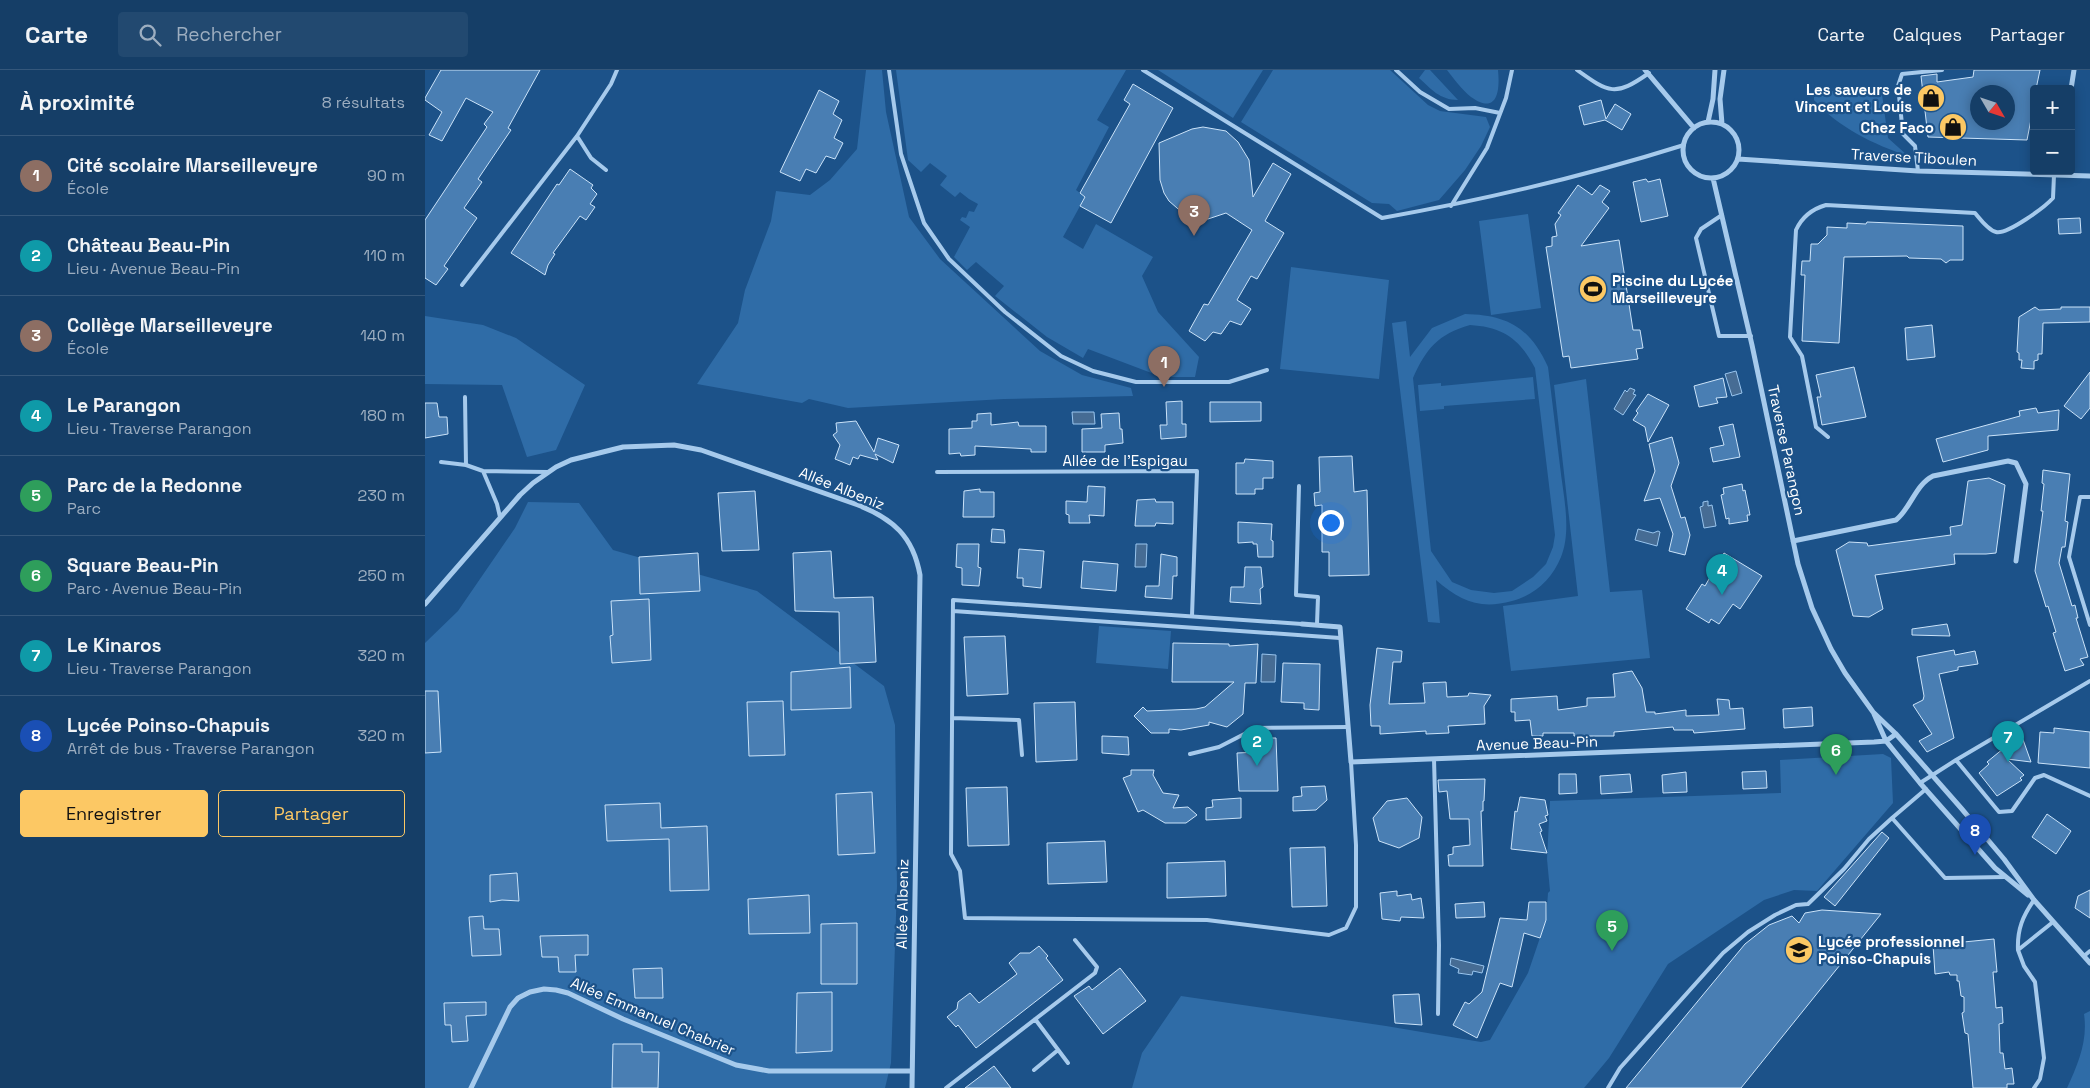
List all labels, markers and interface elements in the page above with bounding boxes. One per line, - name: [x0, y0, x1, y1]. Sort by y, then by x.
- search box: [118, 12, 468, 57]
- text: Carte: [25, 19, 88, 50]
- icon: search: [136, 21, 164, 49]
- text: Rechercher: [176, 22, 282, 47]
- text: Carte: [1818, 23, 1865, 46]
- text: Calques: [1893, 23, 1962, 46]
- text: Partager: [1990, 23, 2065, 46]
- place label: Les saveurs de Vincent et Louis: [1795, 80, 1912, 116]
- shop icon: Les saveurs de Vincent et Louis: [1916, 83, 1946, 113]
- north arrow: [1970, 85, 2015, 130]
- map controls: [2030, 85, 2075, 175]
- button: +: [2030, 85, 2075, 130]
- text: À proximité: [20, 89, 135, 116]
- text: 8 résultats: [322, 92, 405, 113]
- shop icon: Chez Faco: [1938, 112, 1968, 142]
- place label: Chez Faco: [1861, 118, 1934, 137]
- button: −: [2030, 130, 2075, 175]
- street label: Traverse Tiboulen: [1851, 144, 1977, 170]
- text: Cité scolaire Marseilleveyre: [67, 153, 318, 178]
- text: 1: [32, 165, 40, 186]
- text: 90 m: [367, 165, 405, 186]
- text: École: [67, 178, 109, 199]
- pin: 3: [1178, 195, 1210, 236]
- text: Château Beau-Pin: [67, 233, 230, 258]
- text: 2: [31, 245, 41, 266]
- text: 110 m: [363, 245, 405, 266]
- text: Lieu · Avenue Beau-Pin: [67, 258, 240, 279]
- place label: Piscine du Lycée Marseilleveyre: [1612, 271, 1734, 307]
- sports icon: Piscine du Lycée Marseilleveyre: [1578, 274, 1608, 304]
- text: Collège Marseilleveyre: [67, 313, 273, 338]
- text: 3: [31, 325, 41, 346]
- text: 140 m: [360, 325, 405, 346]
- text: École: [67, 338, 109, 359]
- pin: 1: [1148, 346, 1180, 387]
- street label: Traverse Parangon: [1764, 383, 1810, 517]
- text: Le Parangon: [67, 393, 181, 418]
- text: 4: [31, 405, 41, 426]
- text: 180 m: [360, 405, 405, 426]
- text: Lieu · Traverse Parangon: [67, 418, 251, 439]
- street label: Allée de l'Espigau: [1062, 451, 1188, 470]
- street label: Allée Albeniz: [796, 462, 888, 514]
- text: Parc de la Redonne: [67, 473, 242, 498]
- text: 5: [31, 485, 41, 506]
- text: 230 m: [358, 485, 405, 506]
- text: Parc: [67, 498, 101, 519]
- your location: [1318, 510, 1344, 536]
- text: Square Beau-Pin: [67, 553, 219, 578]
- pin: 4: [1706, 554, 1738, 595]
- text: 6: [31, 565, 41, 586]
- text: 250 m: [358, 565, 405, 586]
- text: Parc · Avenue Beau-Pin: [67, 578, 242, 599]
- text: Le Kinaros: [67, 633, 162, 658]
- text: 7: [32, 645, 40, 666]
- text: 320 m: [358, 645, 405, 666]
- text: Lieu · Traverse Parangon: [67, 658, 251, 679]
- text: Lycée Poinso-Chapuis: [67, 713, 270, 738]
- pin: 7: [1992, 721, 2024, 762]
- text: 8: [31, 725, 41, 746]
- text: 320 m: [358, 725, 405, 746]
- pin: 2: [1241, 725, 1273, 766]
- street label: Avenue Beau-Pin: [1476, 731, 1598, 755]
- pin: 6: [1820, 734, 1852, 775]
- text: Arrêt de bus · Traverse Parangon: [67, 738, 314, 759]
- button: Enregistrer: [20, 790, 208, 837]
- button: Partager: [218, 790, 405, 837]
- pin: 8: [1959, 814, 1991, 855]
- street label: Allée Albeniz: [892, 859, 912, 949]
- pin: 5: [1596, 910, 1628, 951]
- place label: Lycée professionnel Poinso-Chapuis: [1818, 932, 1964, 968]
- school or university icon: Lycée professionnel Poinso-Chapuis: [1784, 935, 1814, 965]
- street label: Allée Emmanuel Chabrier: [568, 973, 738, 1059]

